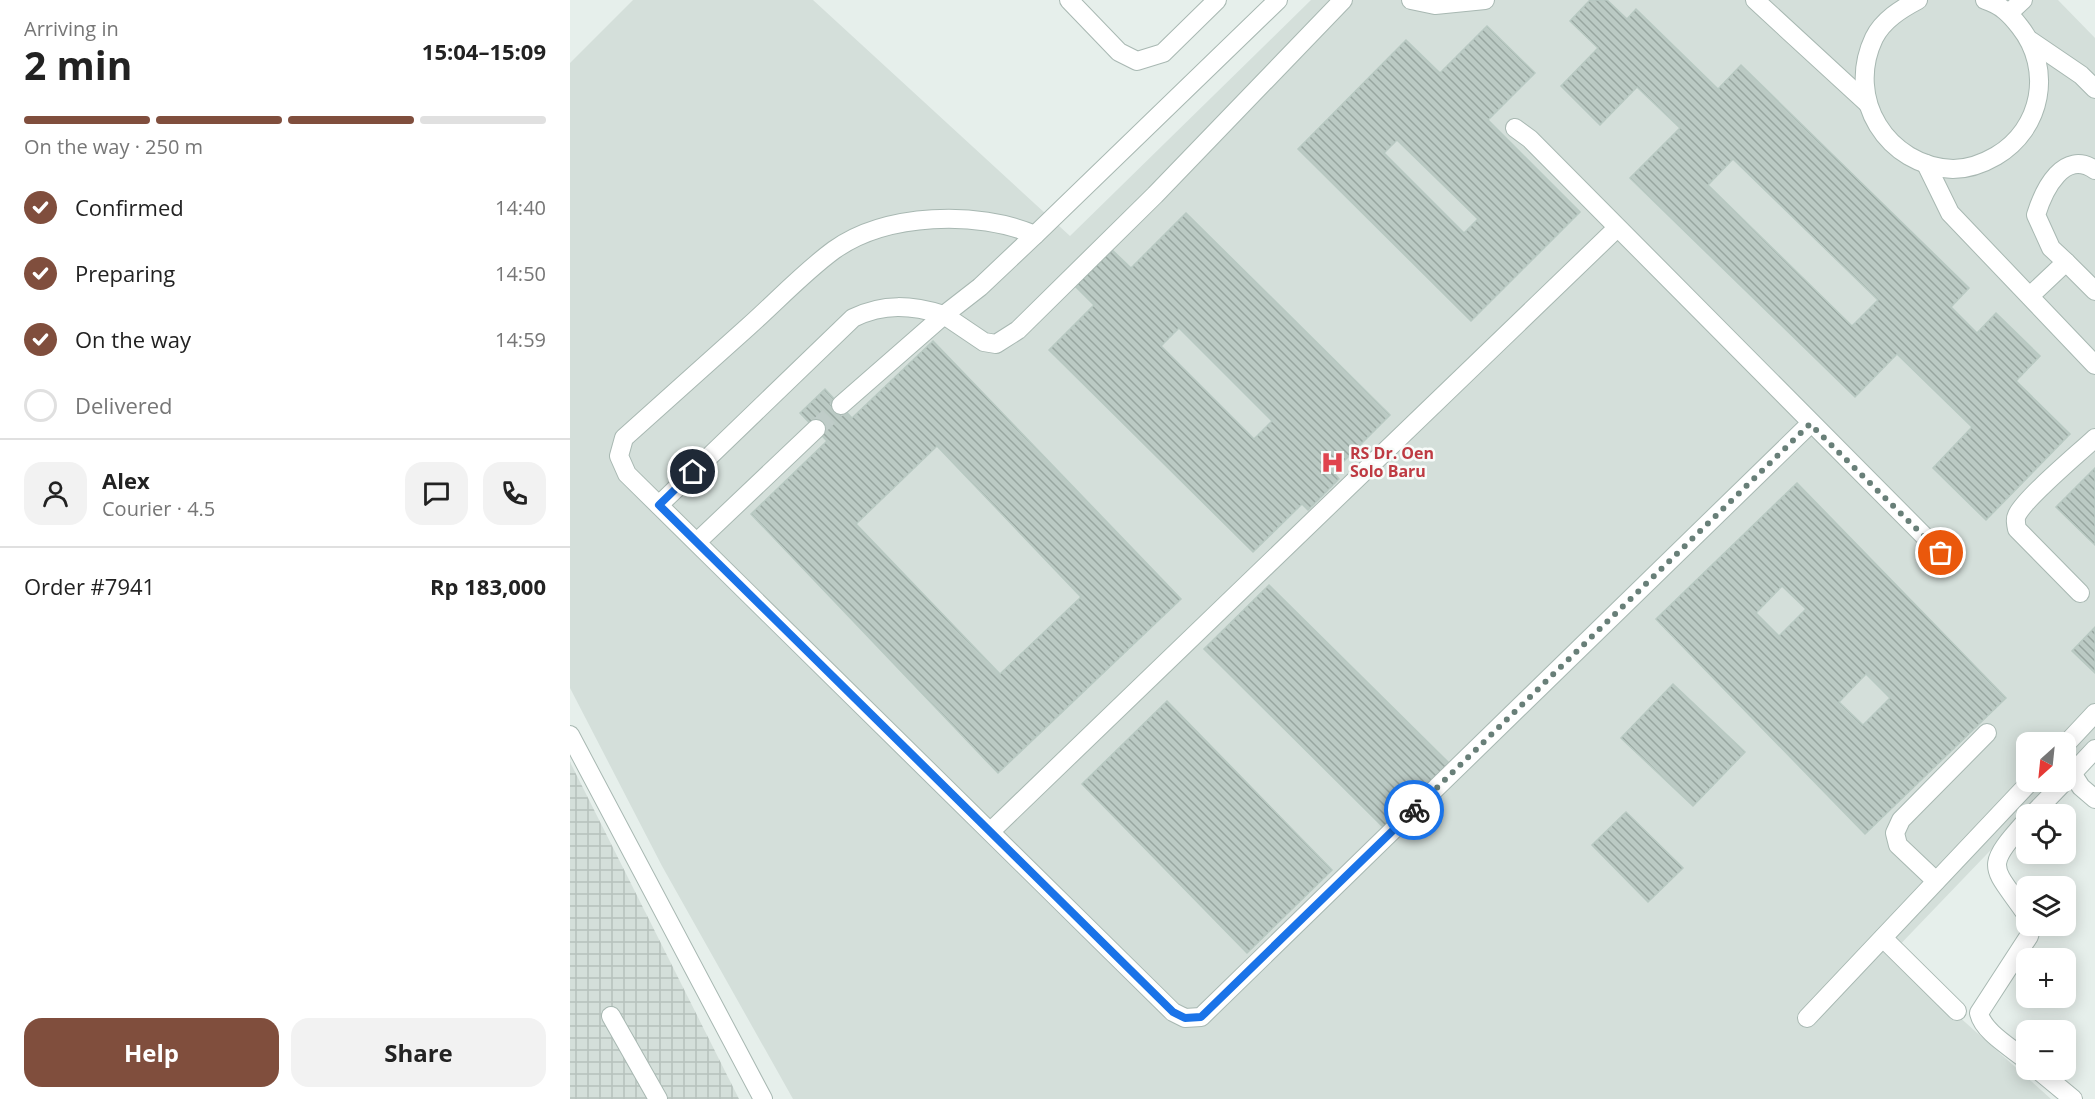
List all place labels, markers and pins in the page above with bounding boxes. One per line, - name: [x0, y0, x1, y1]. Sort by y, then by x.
- place label: RS Dr. Oen Solo Baru: [1350, 442, 1434, 482]
- pin: [667, 446, 718, 497]
- hospital icon: RS Dr. Oen Solo Baru: [1319, 449, 1345, 475]
- pin: [1915, 527, 1966, 578]

